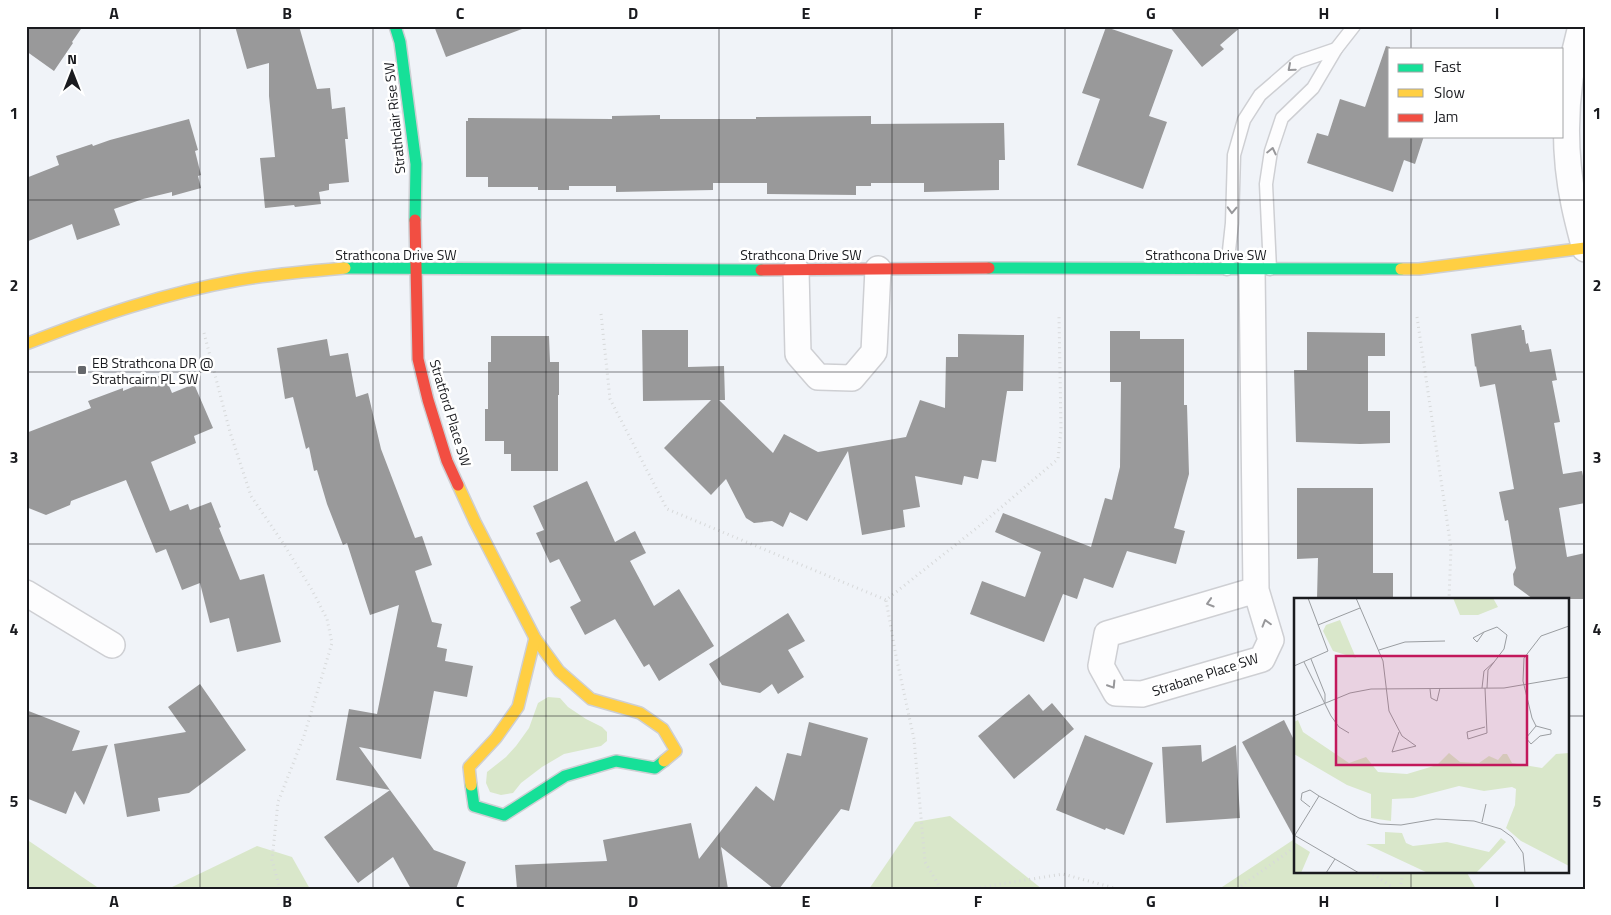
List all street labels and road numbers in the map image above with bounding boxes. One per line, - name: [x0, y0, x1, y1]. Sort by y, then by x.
- street label: Strathclair Rise SW: [378, 61, 410, 175]
- street label: Strathcona Drive SW: [335, 244, 457, 265]
- street label: Strathcona Drive SW: [740, 244, 862, 265]
- street label: Strathcona Drive SW: [1145, 244, 1267, 265]
- street label: Stratford Place SW: [425, 357, 477, 469]
- street label: Strabane Place SW: [1149, 647, 1261, 701]

